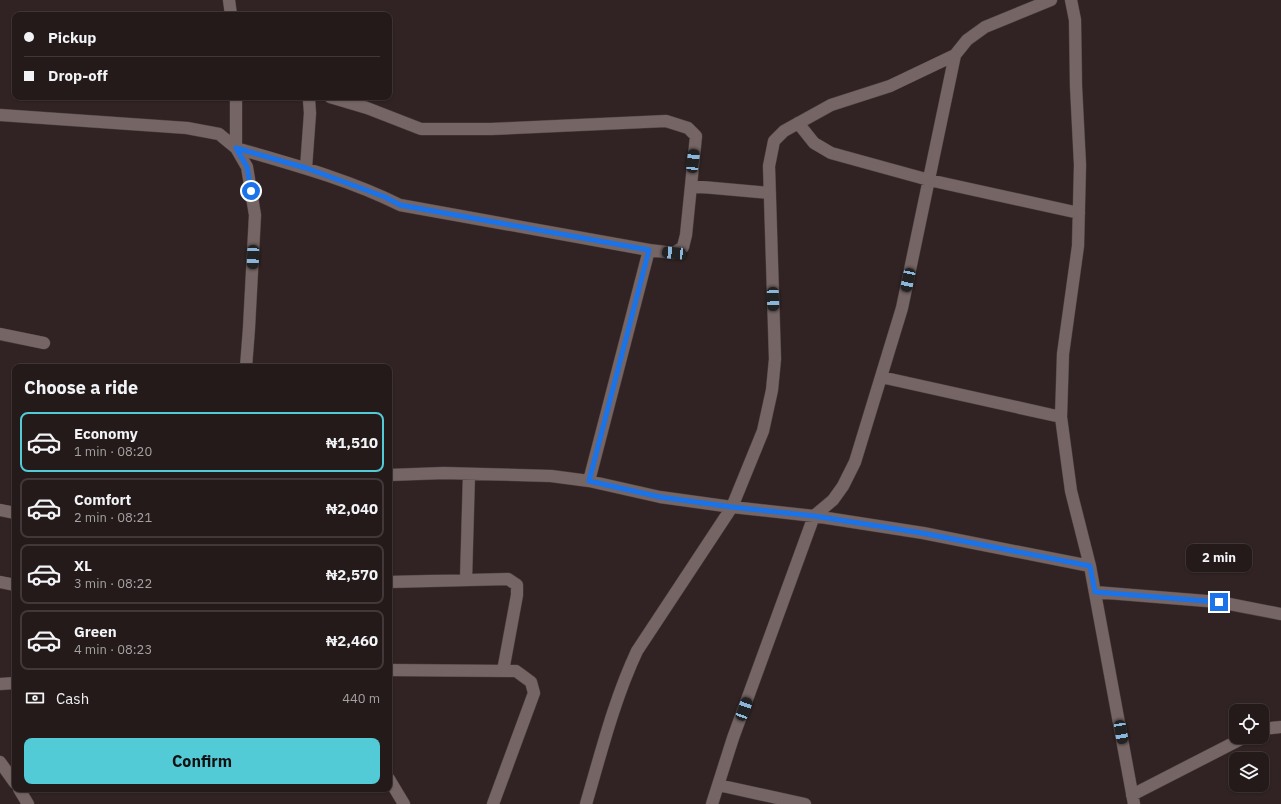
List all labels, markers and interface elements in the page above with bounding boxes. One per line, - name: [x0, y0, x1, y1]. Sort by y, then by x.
- text: Pickup: [48, 28, 96, 47]
- text: Drop-off: [48, 66, 108, 85]
- car: [686, 148, 700, 174]
- route start: [242, 182, 260, 200]
- car: [247, 245, 259, 269]
- car: [662, 246, 686, 260]
- car: [900, 267, 916, 293]
- car: [767, 287, 779, 311]
- text: Choose a ride: [24, 376, 138, 399]
- icon: car: [26, 424, 62, 460]
- text: Economy: [74, 424, 138, 443]
- text: ₦1,510: [326, 433, 378, 452]
- text: 1 min · 08:20: [74, 443, 152, 460]
- icon: car: [26, 490, 62, 526]
- text: Comfort: [74, 490, 131, 509]
- text: ₦2,040: [326, 499, 378, 518]
- text: 2 min · 08:21: [74, 509, 152, 526]
- callout: 2 min: [1186, 544, 1252, 572]
- text: 2 min: [1202, 549, 1236, 566]
- icon: car: [26, 556, 62, 592]
- text: XL: [74, 556, 92, 575]
- text: ₦2,570: [326, 565, 378, 584]
- text: 3 min · 08:22: [74, 575, 152, 592]
- route end: [1210, 593, 1228, 611]
- icon: car: [26, 622, 62, 658]
- text: Green: [74, 622, 117, 641]
- text: ₦2,460: [326, 631, 378, 650]
- text: 4 min · 08:23: [74, 641, 152, 658]
- icon: cash: [24, 687, 46, 709]
- text: Cash: [56, 689, 89, 708]
- text: 440 m: [342, 690, 380, 707]
- car: [734, 696, 754, 722]
- map controls: [1229, 704, 1269, 792]
- button: locate: [1229, 704, 1269, 744]
- car: [1113, 719, 1129, 745]
- button: Confirm: [24, 738, 380, 784]
- button: layers: [1229, 752, 1269, 792]

